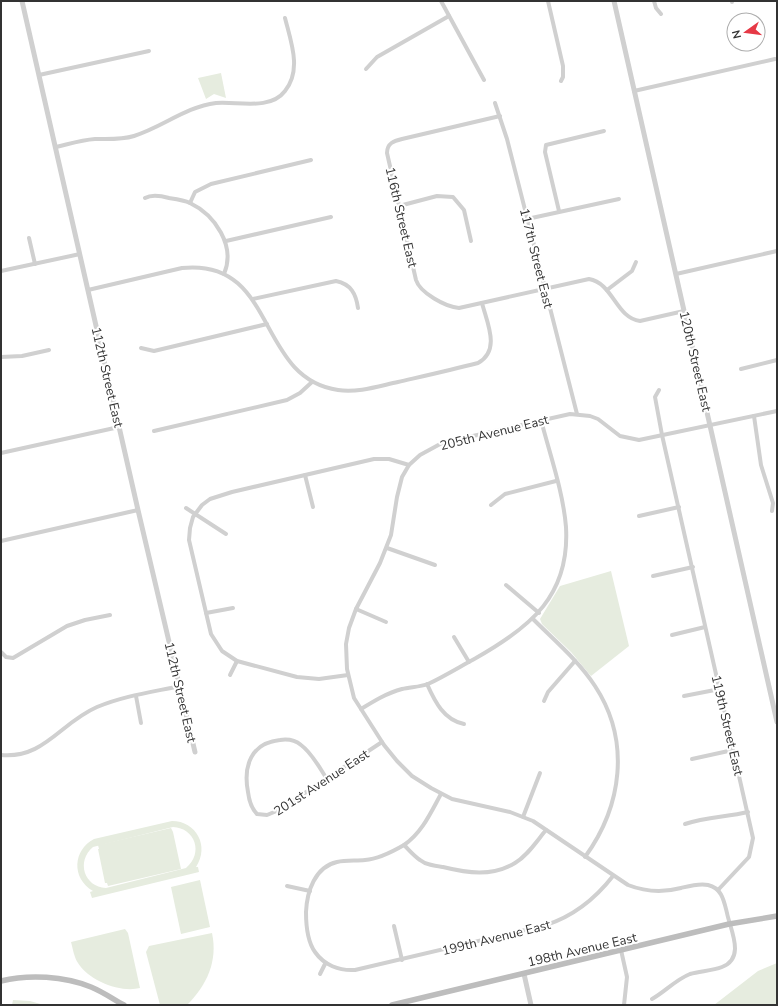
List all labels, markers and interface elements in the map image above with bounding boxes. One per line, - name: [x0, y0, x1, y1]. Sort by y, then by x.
- north arrow: [726, 12, 766, 52]
- text: N: [729, 28, 745, 40]
- street label: 116th Street East: [381, 165, 421, 270]
- street label: 117th Street East: [515, 206, 557, 311]
- street label: 120th Street East: [675, 309, 715, 414]
- street label: 112th Street East: [87, 325, 127, 430]
- street label: 205th Avenue East: [438, 411, 551, 455]
- street label: 112th Street East: [160, 640, 200, 745]
- street label: 119th Street East: [707, 673, 747, 778]
- street label: 201st Avenue East: [270, 745, 373, 820]
- street label: 199th Avenue East: [440, 916, 553, 960]
- street label: 198th Avenue East: [526, 929, 639, 971]

